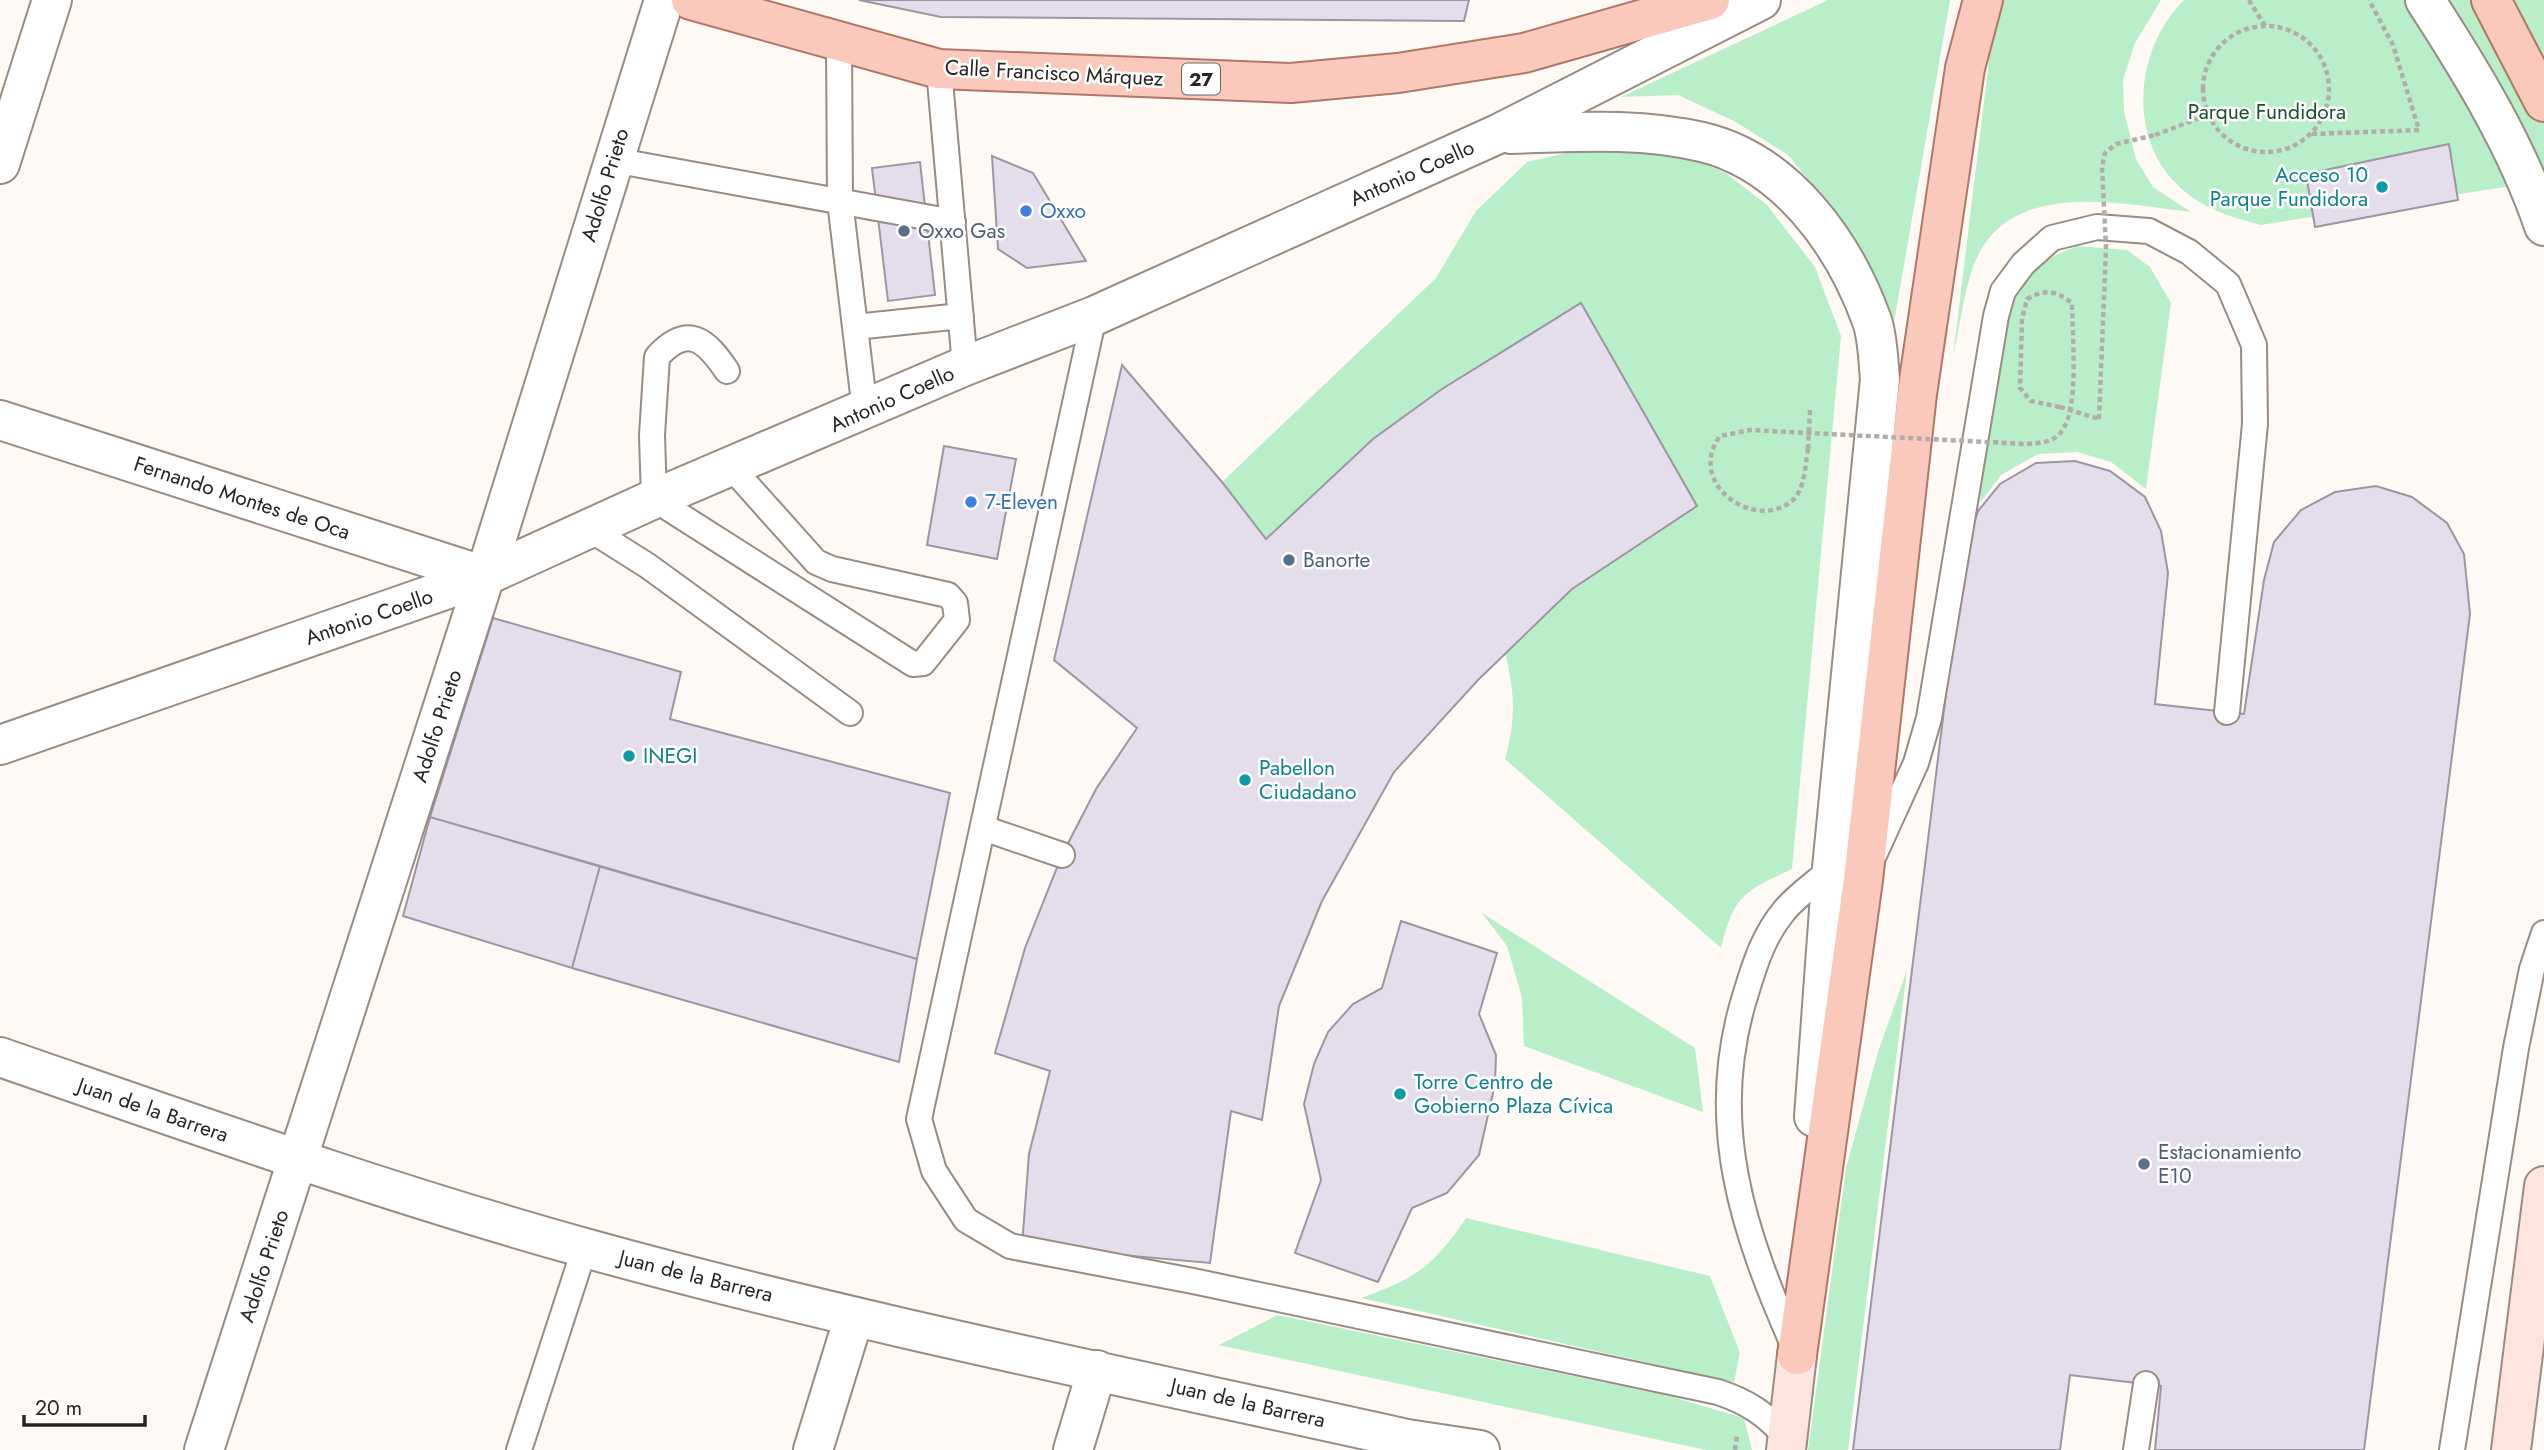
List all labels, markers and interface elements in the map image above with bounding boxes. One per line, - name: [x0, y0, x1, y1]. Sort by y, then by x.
- street label: Calle Francisco Márquez: [944, 52, 1164, 94]
- road number: 27: [1182, 64, 1220, 94]
- park label: Parque Fundidora: [2188, 97, 2346, 127]
- street label: Adolfo Prieto: [574, 125, 636, 245]
- street label: Antonio Coello: [1345, 132, 1479, 214]
- place label: Acceso 10 Parque Fundidora: [2210, 160, 2368, 214]
- marker: Acceso 10 Parque Fundidora: [2374, 179, 2390, 195]
- place label: Oxxo: [1040, 196, 1086, 226]
- marker: Oxxo: [1018, 203, 1034, 219]
- place label: Oxxo Gas: [918, 216, 1005, 246]
- marker: Oxxo Gas: [896, 223, 912, 239]
- street label: Antonio Coello: [825, 358, 959, 440]
- street label: Fernando Montes de Oca: [130, 449, 354, 547]
- place label: 7-Eleven: [985, 487, 1058, 517]
- marker: 7-Eleven: [963, 494, 979, 510]
- place label: Banorte: [1303, 545, 1371, 575]
- marker: Banorte: [1281, 552, 1297, 568]
- street label: Antonio Coello: [301, 581, 437, 653]
- street label: Adolfo Prieto: [405, 666, 469, 786]
- place label: INEGI: [643, 741, 697, 771]
- marker: INEGI: [621, 748, 637, 764]
- place label: Pabellon Ciudadano: [1259, 753, 1357, 807]
- marker: Pabellon Ciudadano: [1237, 772, 1253, 788]
- place label: Torre Centro de Gobierno Plaza Cívica: [1414, 1067, 1613, 1121]
- street label: Juan de la Barrera: [71, 1069, 233, 1150]
- marker: Torre Centro de Gobierno Plaza Cívica: [1392, 1086, 1408, 1102]
- place label: Estacionamiento E10: [2158, 1137, 2301, 1191]
- marker: Estacionamiento E10: [2136, 1156, 2152, 1172]
- street label: Adolfo Prieto: [232, 1206, 296, 1326]
- street label: Juan de la Barrera: [613, 1242, 776, 1310]
- street label: Juan de la Barrera: [1165, 1370, 1328, 1435]
- scale bar: [24, 1384, 145, 1428]
- text: 20 m: [35, 1393, 82, 1423]

